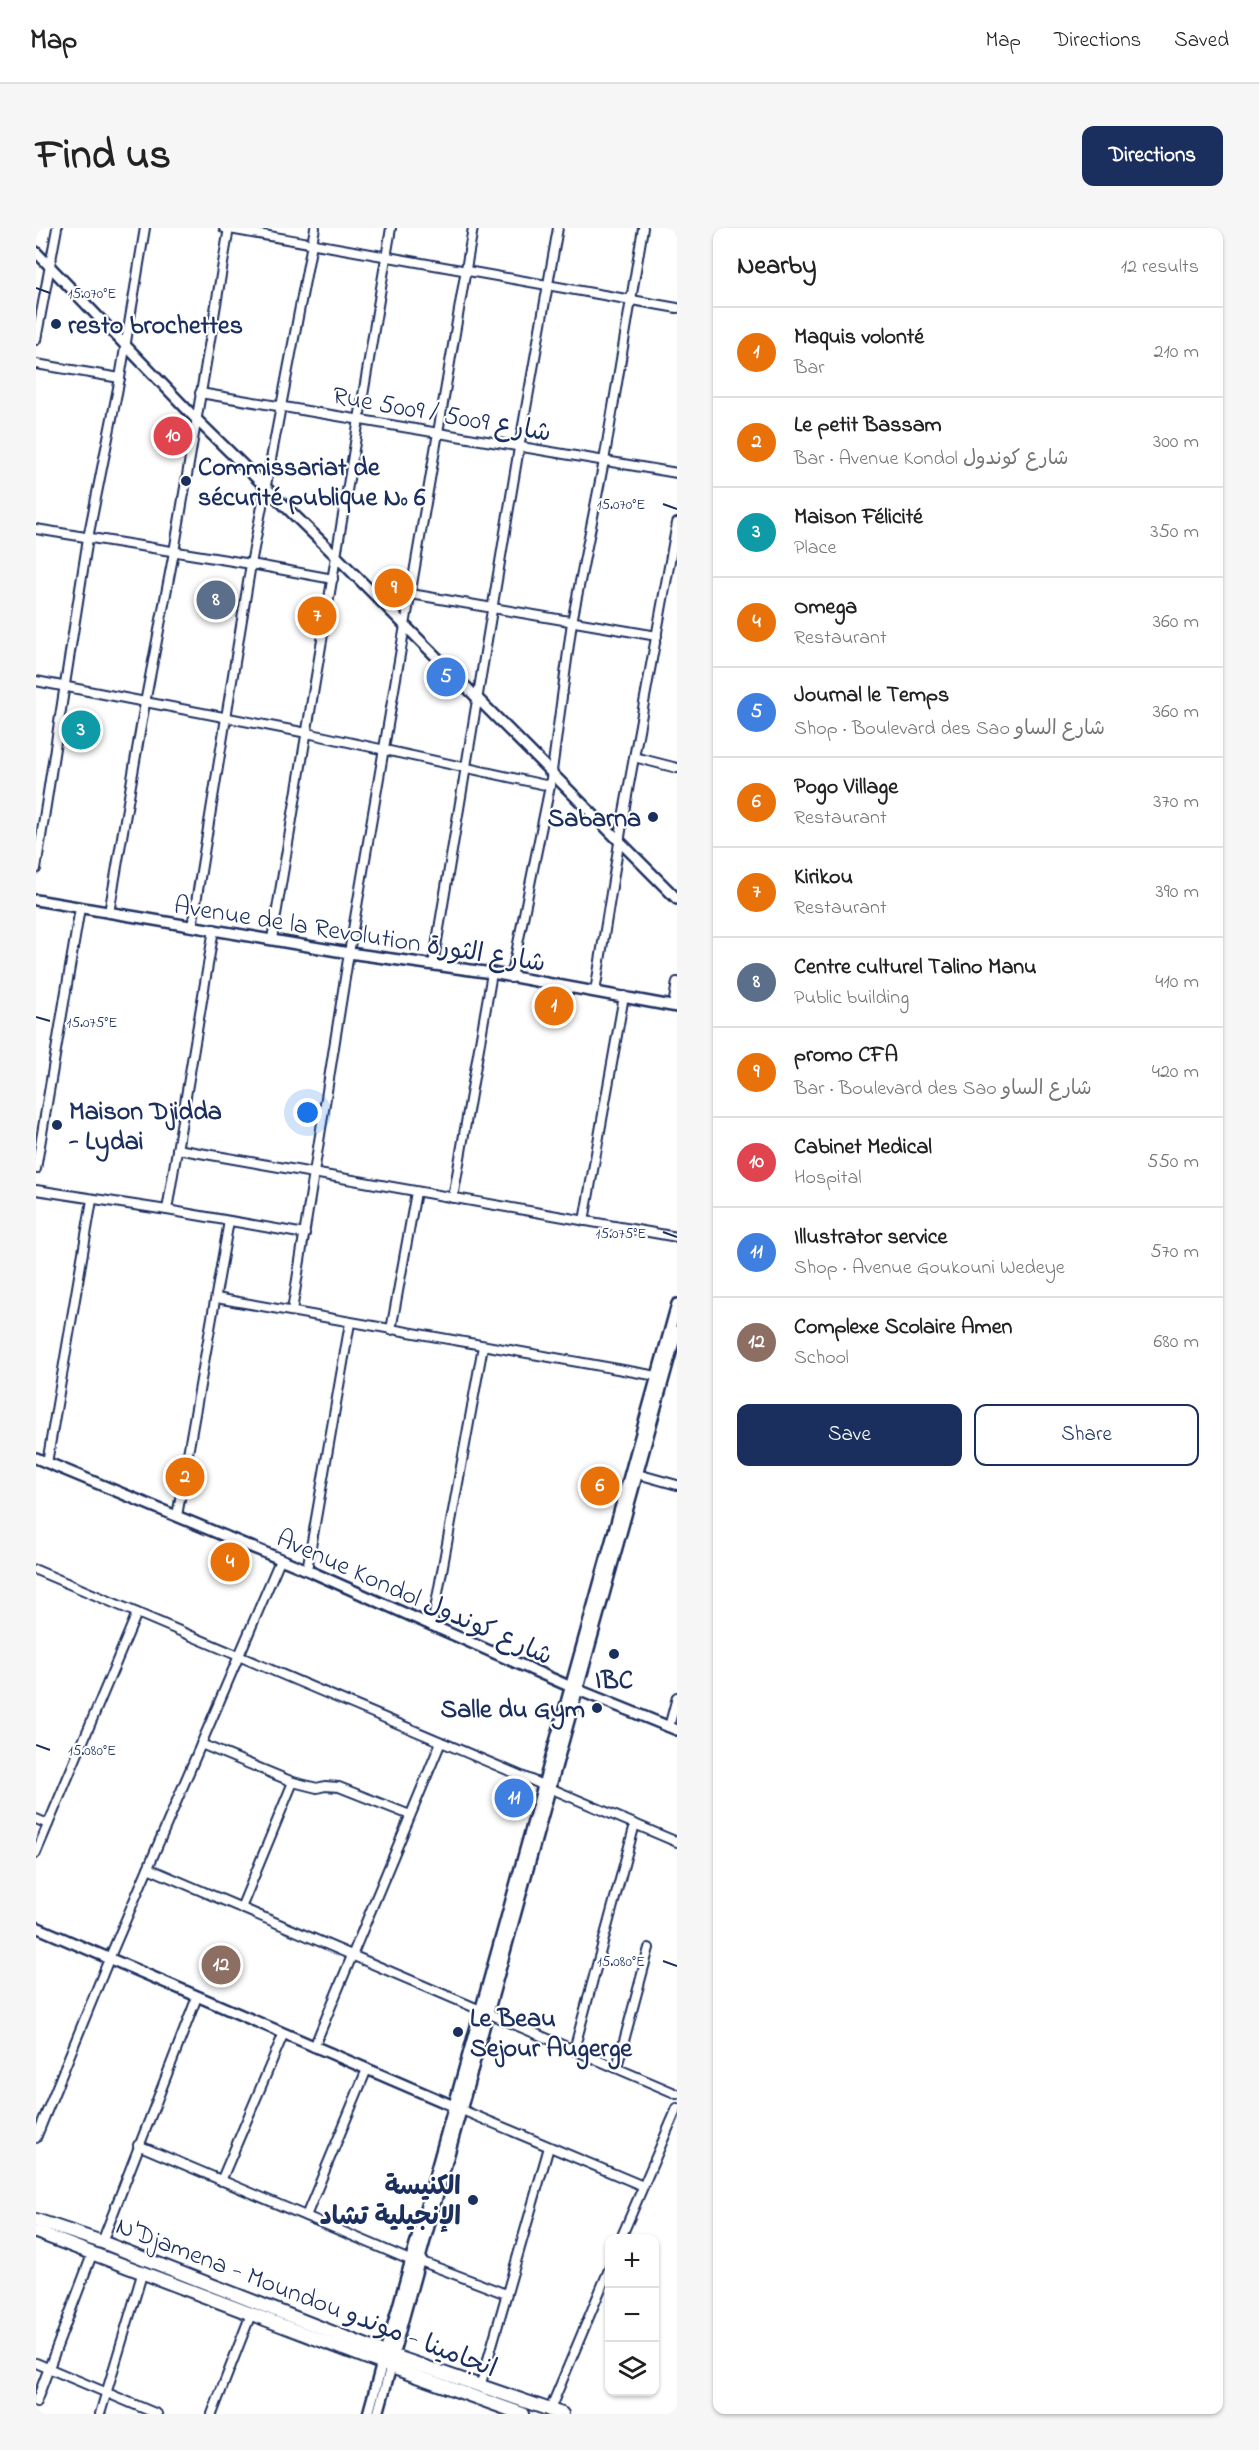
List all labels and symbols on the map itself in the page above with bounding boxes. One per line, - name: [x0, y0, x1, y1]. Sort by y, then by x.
- text: 15.070°E: [68, 283, 116, 305]
- place label: resto brochettes: [68, 308, 243, 346]
- marker: resto brochettes: [49, 317, 63, 331]
- street label: Rue 5009 / شارع 5009: [329, 378, 554, 454]
- pin: 10: [154, 414, 192, 458]
- place label: Commissariat de sécurité publique Nº 6: [198, 450, 426, 518]
- marker: Commissariat de sécurité publique Nº 6: [179, 474, 193, 488]
- text: 15.070°E: [597, 494, 645, 516]
- pin: 9: [374, 566, 414, 610]
- pin: 8: [196, 578, 236, 622]
- pin: 7: [298, 594, 336, 638]
- pin: 5: [426, 654, 466, 700]
- pin: 3: [62, 708, 100, 752]
- place label: Sabarna: [548, 801, 641, 839]
- marker: Sabarna: [646, 810, 660, 824]
- street label: Avenue de la Revolution شارع الثورة: [171, 888, 548, 984]
- pin: 1: [534, 984, 574, 1028]
- text: 15.075°E: [67, 1012, 117, 1034]
- place label: Maison Djidda - Lydai: [68, 1094, 222, 1162]
- your location: [293, 1098, 322, 1127]
- marker: Maison Djidda - Lydai: [50, 1118, 64, 1132]
- text: 15.075°E: [596, 1223, 646, 1245]
- pin: 2: [166, 1454, 204, 1500]
- pin: 6: [580, 1464, 620, 1508]
- street label: Avenue Kondol شارع كوندول: [270, 1521, 558, 1677]
- pin: 4: [210, 1540, 250, 1584]
- marker: IBC: [607, 1647, 621, 1661]
- place label: IBC: [595, 1663, 633, 1701]
- place label: Salle du Gym: [441, 1692, 585, 1730]
- marker: Salle du Gym: [590, 1701, 604, 1715]
- text: 15.080°E: [68, 1740, 116, 1762]
- pin: 11: [494, 1776, 534, 1820]
- pin: 12: [202, 1942, 240, 1988]
- text: 15.080°E: [597, 1951, 645, 1973]
- place label: Le Beau Sejour Augerge: [470, 2001, 633, 2070]
- marker: Le Beau Sejour Augerge: [451, 2025, 465, 2039]
- place label: الكنيسة الإنجيلية تشاد: [320, 2169, 461, 2237]
- marker: الكنيسة الإنجيلية تشاد: [466, 2193, 480, 2207]
- street label: N'Djamena - Moundou انجامينا - موندو: [110, 2208, 502, 2389]

